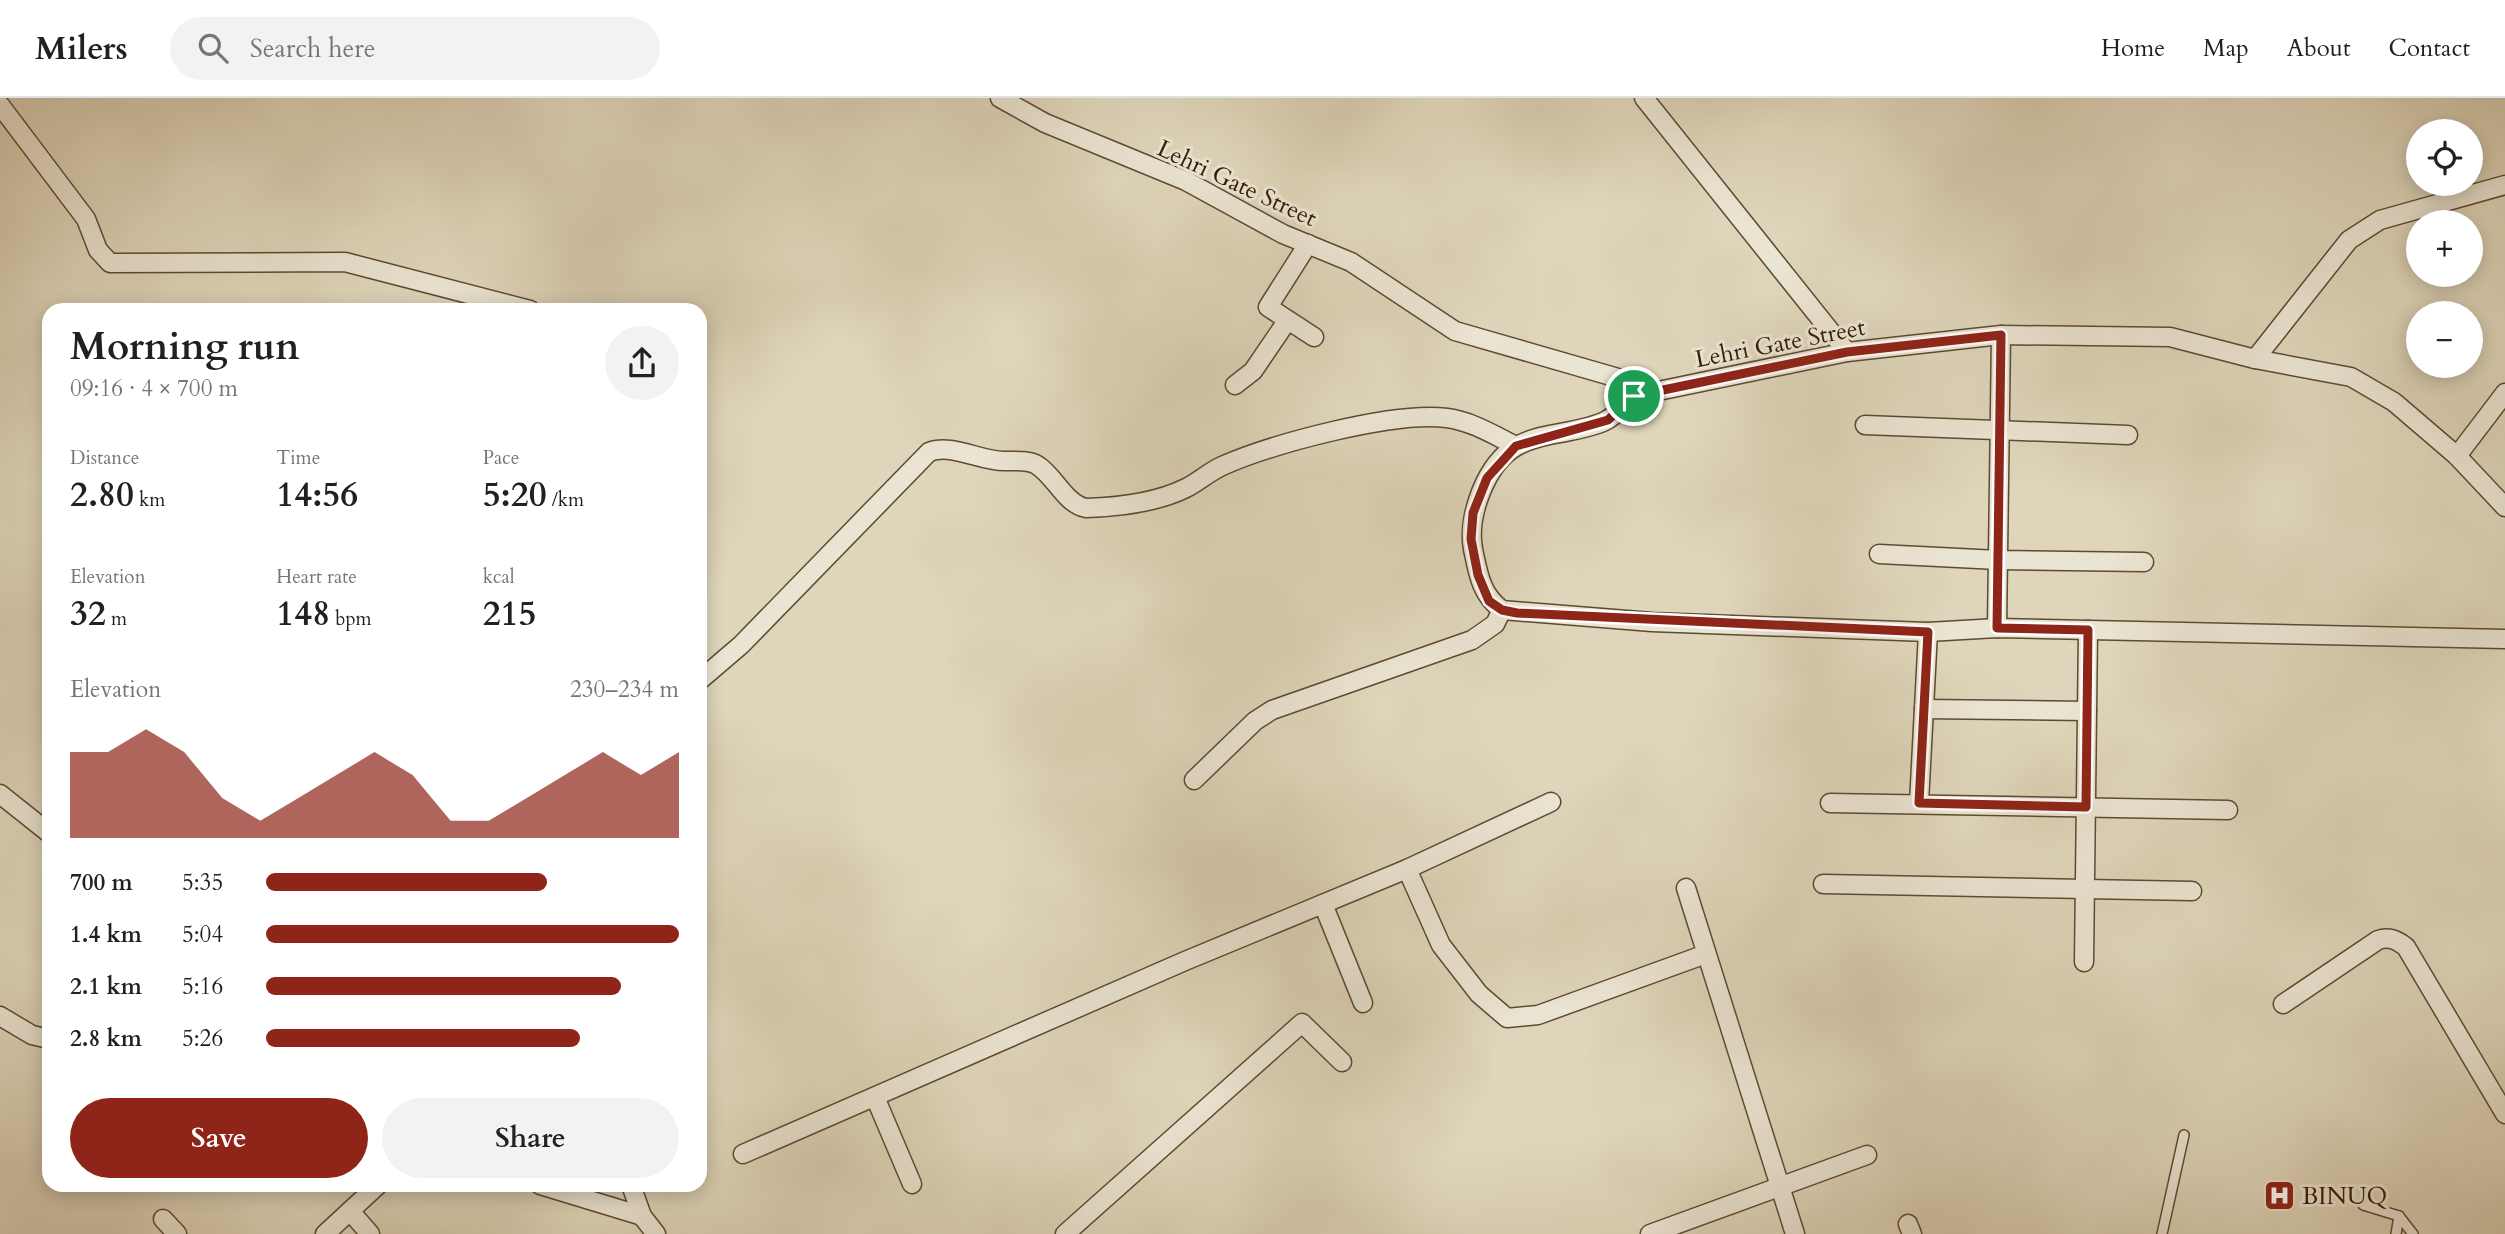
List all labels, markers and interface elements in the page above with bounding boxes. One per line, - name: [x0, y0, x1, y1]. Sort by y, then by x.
- search box: [170, 17, 660, 80]
- text: Milers: [35, 26, 128, 71]
- icon: search: [194, 29, 232, 67]
- text: Search here: [250, 31, 376, 66]
- text: Home: [2101, 32, 2165, 65]
- text: Map: [2203, 32, 2249, 65]
- text: About: [2287, 32, 2351, 65]
- text: Contact: [2389, 32, 2470, 65]
- map controls: [2406, 119, 2483, 378]
- button: locate: [2406, 119, 2483, 196]
- street label: Lehri Gate Street: [1152, 132, 1322, 235]
- button: +: [2406, 210, 2483, 287]
- button: −: [2406, 301, 2483, 378]
- street label: Lehri Gate Street: [1692, 311, 1868, 376]
- text: Morning run: [70, 321, 300, 373]
- button: share: [605, 326, 679, 400]
- pin: [1604, 366, 1664, 426]
- text: 09:16 · 4 × 700 m: [70, 373, 238, 404]
- icon: arrive: [1615, 377, 1653, 415]
- text: Distance: [70, 445, 139, 471]
- text: Time: [276, 445, 320, 471]
- text: Pace: [483, 445, 519, 471]
- text: 2.80: [70, 471, 134, 519]
- text: 14:56: [276, 471, 358, 519]
- text: 5:20: [483, 471, 547, 519]
- text: km: [134, 487, 165, 513]
- text: /km: [547, 487, 584, 513]
- text: Elevation: [70, 564, 145, 590]
- text: Heart rate: [276, 564, 357, 590]
- text: kcal: [483, 564, 515, 590]
- text: 32: [70, 590, 106, 638]
- text: 148: [276, 590, 330, 638]
- text: 215: [483, 590, 536, 638]
- text: m: [106, 606, 127, 632]
- text: bpm: [330, 606, 372, 632]
- text: Elevation: [70, 674, 161, 705]
- text: 230–234 m: [570, 674, 679, 705]
- text: 700 m: [70, 867, 133, 898]
- text: 5:35: [182, 867, 223, 898]
- text: 1.4 km: [70, 919, 142, 950]
- text: 5:04: [182, 919, 223, 950]
- text: 2.1 km: [70, 971, 142, 1002]
- text: 5:16: [182, 971, 223, 1002]
- text: 2.8 km: [70, 1023, 142, 1054]
- text: 5:26: [182, 1023, 223, 1054]
- button: Save: [70, 1098, 368, 1178]
- button: Share: [382, 1098, 679, 1178]
- hospital icon: BINUQ: [2262, 1179, 2296, 1213]
- place label: BINUQ: [2302, 1180, 2387, 1213]

